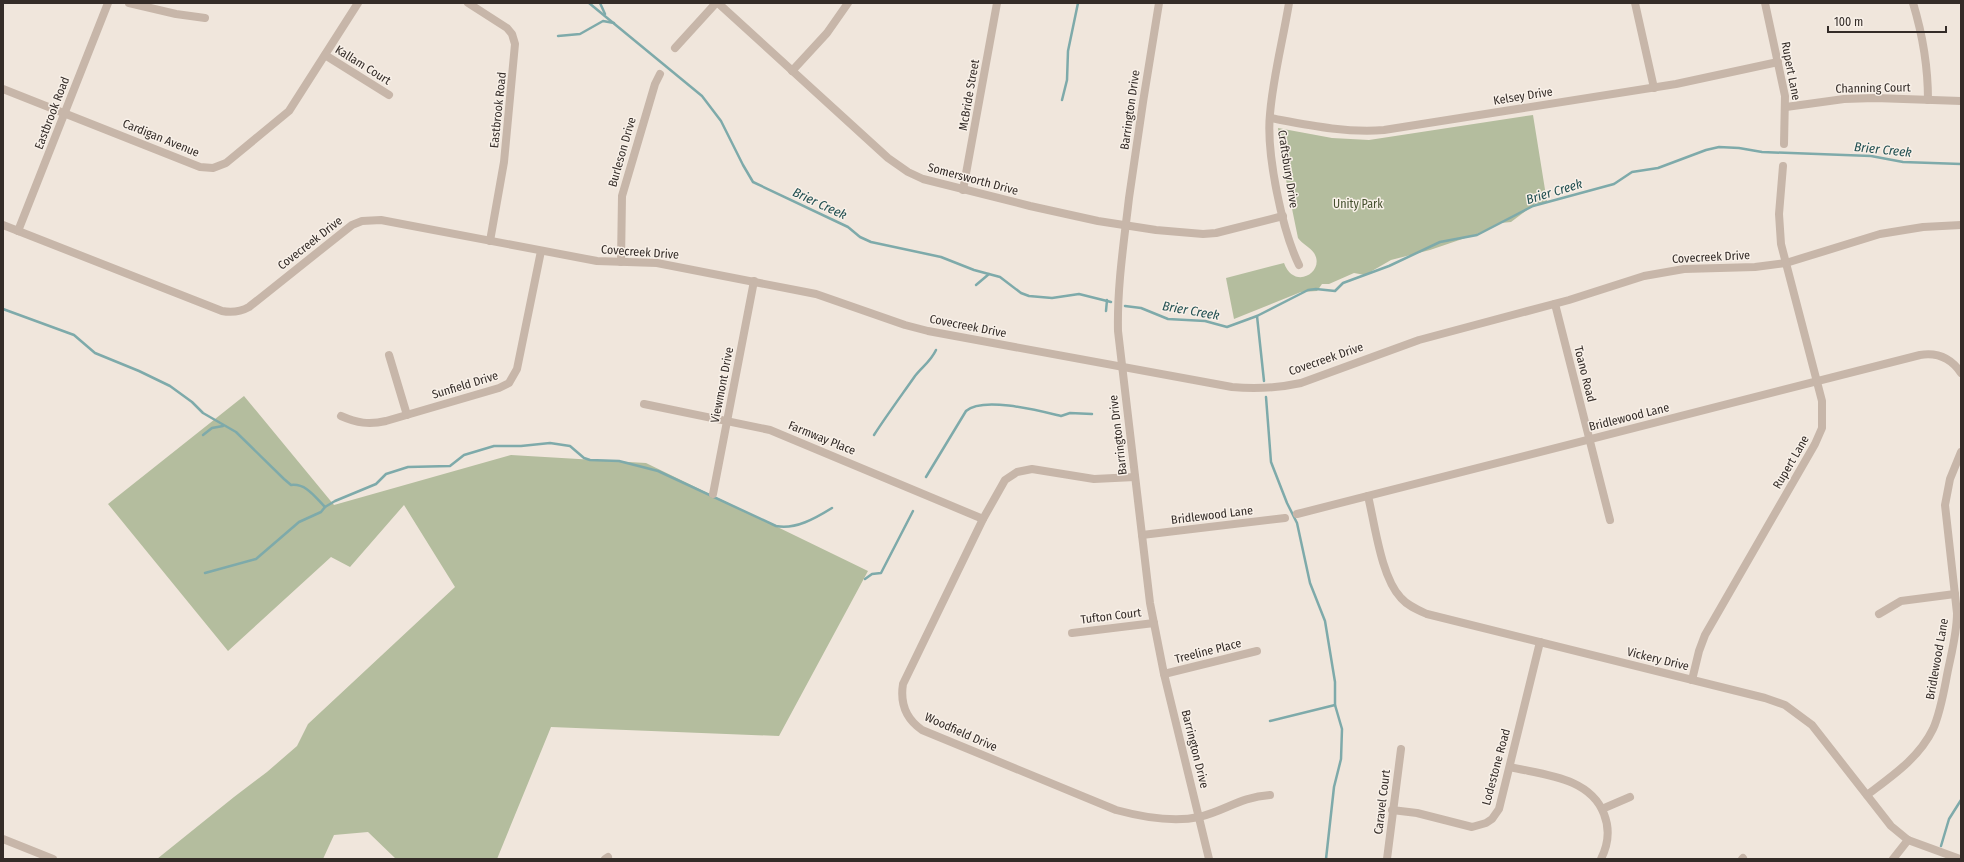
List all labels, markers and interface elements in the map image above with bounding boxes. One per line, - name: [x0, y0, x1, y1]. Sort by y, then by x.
- scale bar: [1828, 8, 1946, 34]
- text: 100 m: [1834, 15, 1863, 29]
- street label: Rupert Lane: [1778, 40, 1804, 102]
- street label: Kallam Court: [333, 42, 393, 88]
- street label: McBride Street: [956, 58, 982, 132]
- street label: Barrington Drive: [1117, 69, 1143, 151]
- street label: Eastbrook Road: [487, 71, 509, 149]
- street label: Eastbrook Road: [32, 75, 72, 151]
- street label: Channing Court: [1835, 80, 1911, 96]
- street label: Kelsey Drive: [1492, 84, 1554, 108]
- street label: Burleson Drive: [605, 115, 639, 189]
- street label: Cardigan Avenue: [121, 116, 202, 160]
- street label: Craftsbury Drive: [1275, 129, 1301, 209]
- water label: Brier Creek: [1853, 139, 1913, 160]
- street label: Somersworth Drive: [926, 160, 1020, 198]
- water label: Brier Creek: [1524, 176, 1584, 207]
- water label: Brier Creek: [790, 184, 850, 223]
- park label: Unity Park: [1333, 197, 1383, 211]
- street label: Covecreek Drive: [275, 213, 345, 273]
- street label: Covecreek Drive: [601, 242, 679, 262]
- street label: Covecreek Drive: [1672, 248, 1750, 266]
- water label: Brier Creek: [1161, 298, 1221, 323]
- street label: Covecreek Drive: [928, 312, 1008, 340]
- street label: Covecreek Drive: [1287, 340, 1365, 378]
- street label: Toano Road: [1571, 345, 1599, 403]
- street label: Viewmont Drive: [708, 346, 736, 424]
- street label: Sunfield Drive: [430, 368, 500, 402]
- street label: Barrington Drive: [1106, 394, 1130, 476]
- street label: Bridlewood Lane: [1587, 400, 1671, 434]
- street label: Farmway Place: [786, 418, 858, 458]
- street label: Rupert Lane: [1770, 433, 1812, 491]
- street label: Bridlewood Lane: [1170, 503, 1254, 527]
- street label: Tufton Court: [1080, 605, 1142, 627]
- street label: Bridlewood Lane: [1923, 617, 1951, 701]
- street label: Treeline Place: [1173, 636, 1243, 666]
- street label: Vickery Drive: [1626, 645, 1691, 673]
- street label: Barrington Drive: [1178, 708, 1212, 790]
- street label: Woodfield Drive: [923, 710, 999, 754]
- street label: Lodestone Road: [1479, 727, 1513, 807]
- street label: Caravel Court: [1371, 769, 1393, 835]

